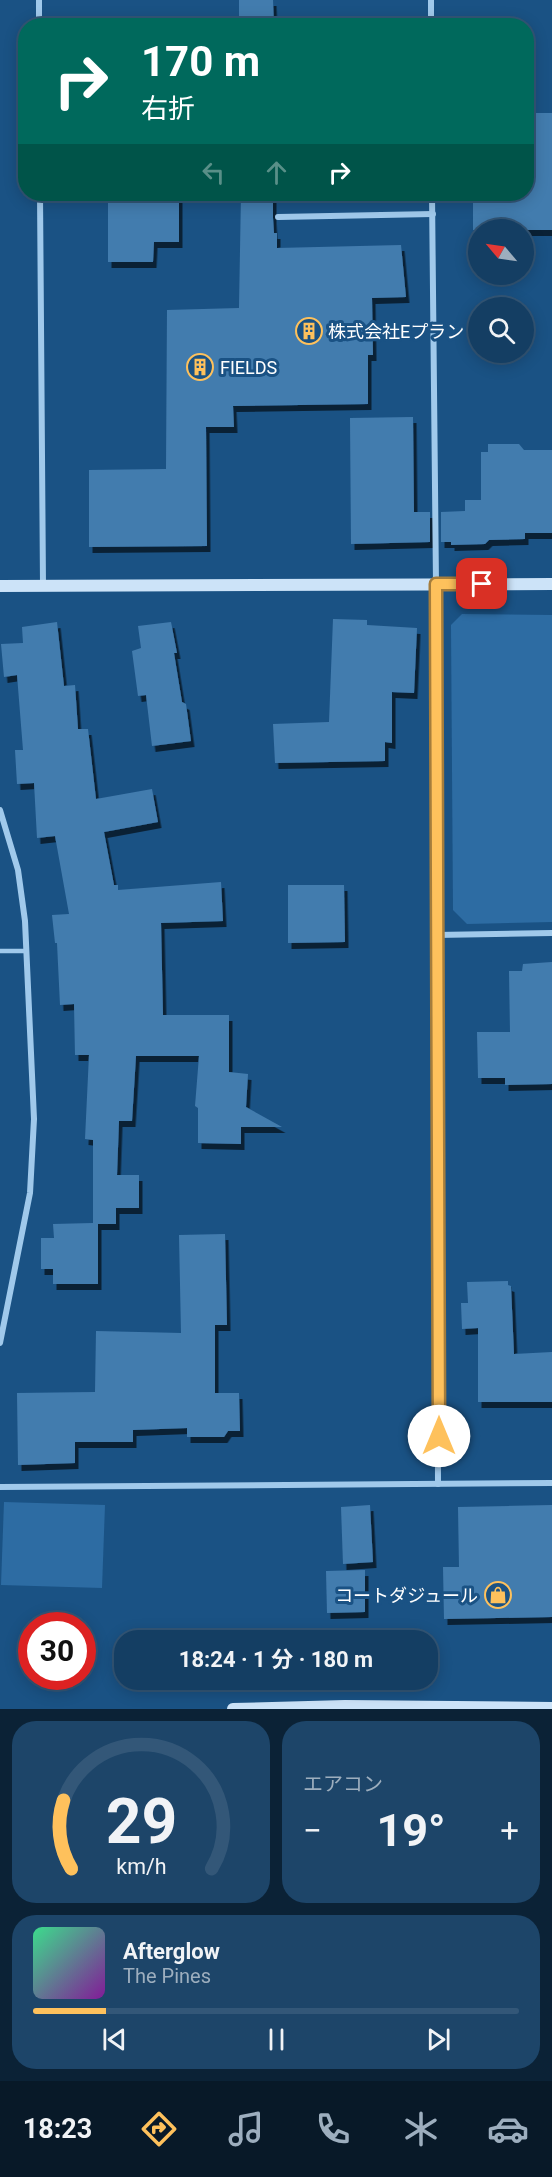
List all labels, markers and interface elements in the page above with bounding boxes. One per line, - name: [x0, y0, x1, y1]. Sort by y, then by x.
- text: 170 m: [141, 37, 260, 86]
- icon: right: [42, 42, 120, 120]
- text: 右折: [141, 93, 195, 125]
- icon: left: [197, 156, 230, 189]
- icon: ahead: [260, 156, 293, 189]
- icon: right: [323, 156, 356, 189]
- north arrow: [468, 219, 534, 285]
- map controls: [468, 219, 534, 363]
- button: search: [468, 297, 534, 363]
- building icon: 株式会社Eプラン: [294, 316, 324, 346]
- place label: 株式会社Eプラン: [328, 321, 464, 342]
- building icon: FIELDS: [185, 352, 215, 382]
- place label: FIELDS: [220, 357, 278, 378]
- pin: [456, 558, 507, 609]
- icon: arrive: [465, 567, 498, 600]
- position arrow: [407, 1404, 471, 1468]
- shop icon: コートダジュール: [483, 1580, 513, 1610]
- place label: コートダジュール: [335, 1585, 478, 1606]
- speed limit sign: 30: [18, 1612, 96, 1690]
- text: 18:24 · 1 分 · 180 m: [179, 1647, 373, 1672]
- text: エアコン: [303, 1772, 383, 1796]
- text: 29: [105, 1785, 177, 1858]
- text: 19°: [376, 1804, 446, 1857]
- text: −: [303, 1811, 322, 1850]
- text: +: [500, 1811, 519, 1850]
- text: km/h: [116, 1854, 166, 1879]
- text: Afterglow: [123, 1939, 220, 1964]
- text: The Pines: [123, 1964, 211, 1988]
- icon: previous: [98, 2023, 131, 2056]
- icon: pause: [260, 2023, 293, 2056]
- icon: next: [422, 2023, 455, 2056]
- icon: directions: [138, 2108, 180, 2150]
- icon: music: [225, 2108, 267, 2150]
- icon: phone: [312, 2108, 354, 2150]
- icon: climate: [400, 2108, 442, 2150]
- icon: car: [487, 2108, 529, 2150]
- text: 18:23: [23, 2113, 92, 2145]

